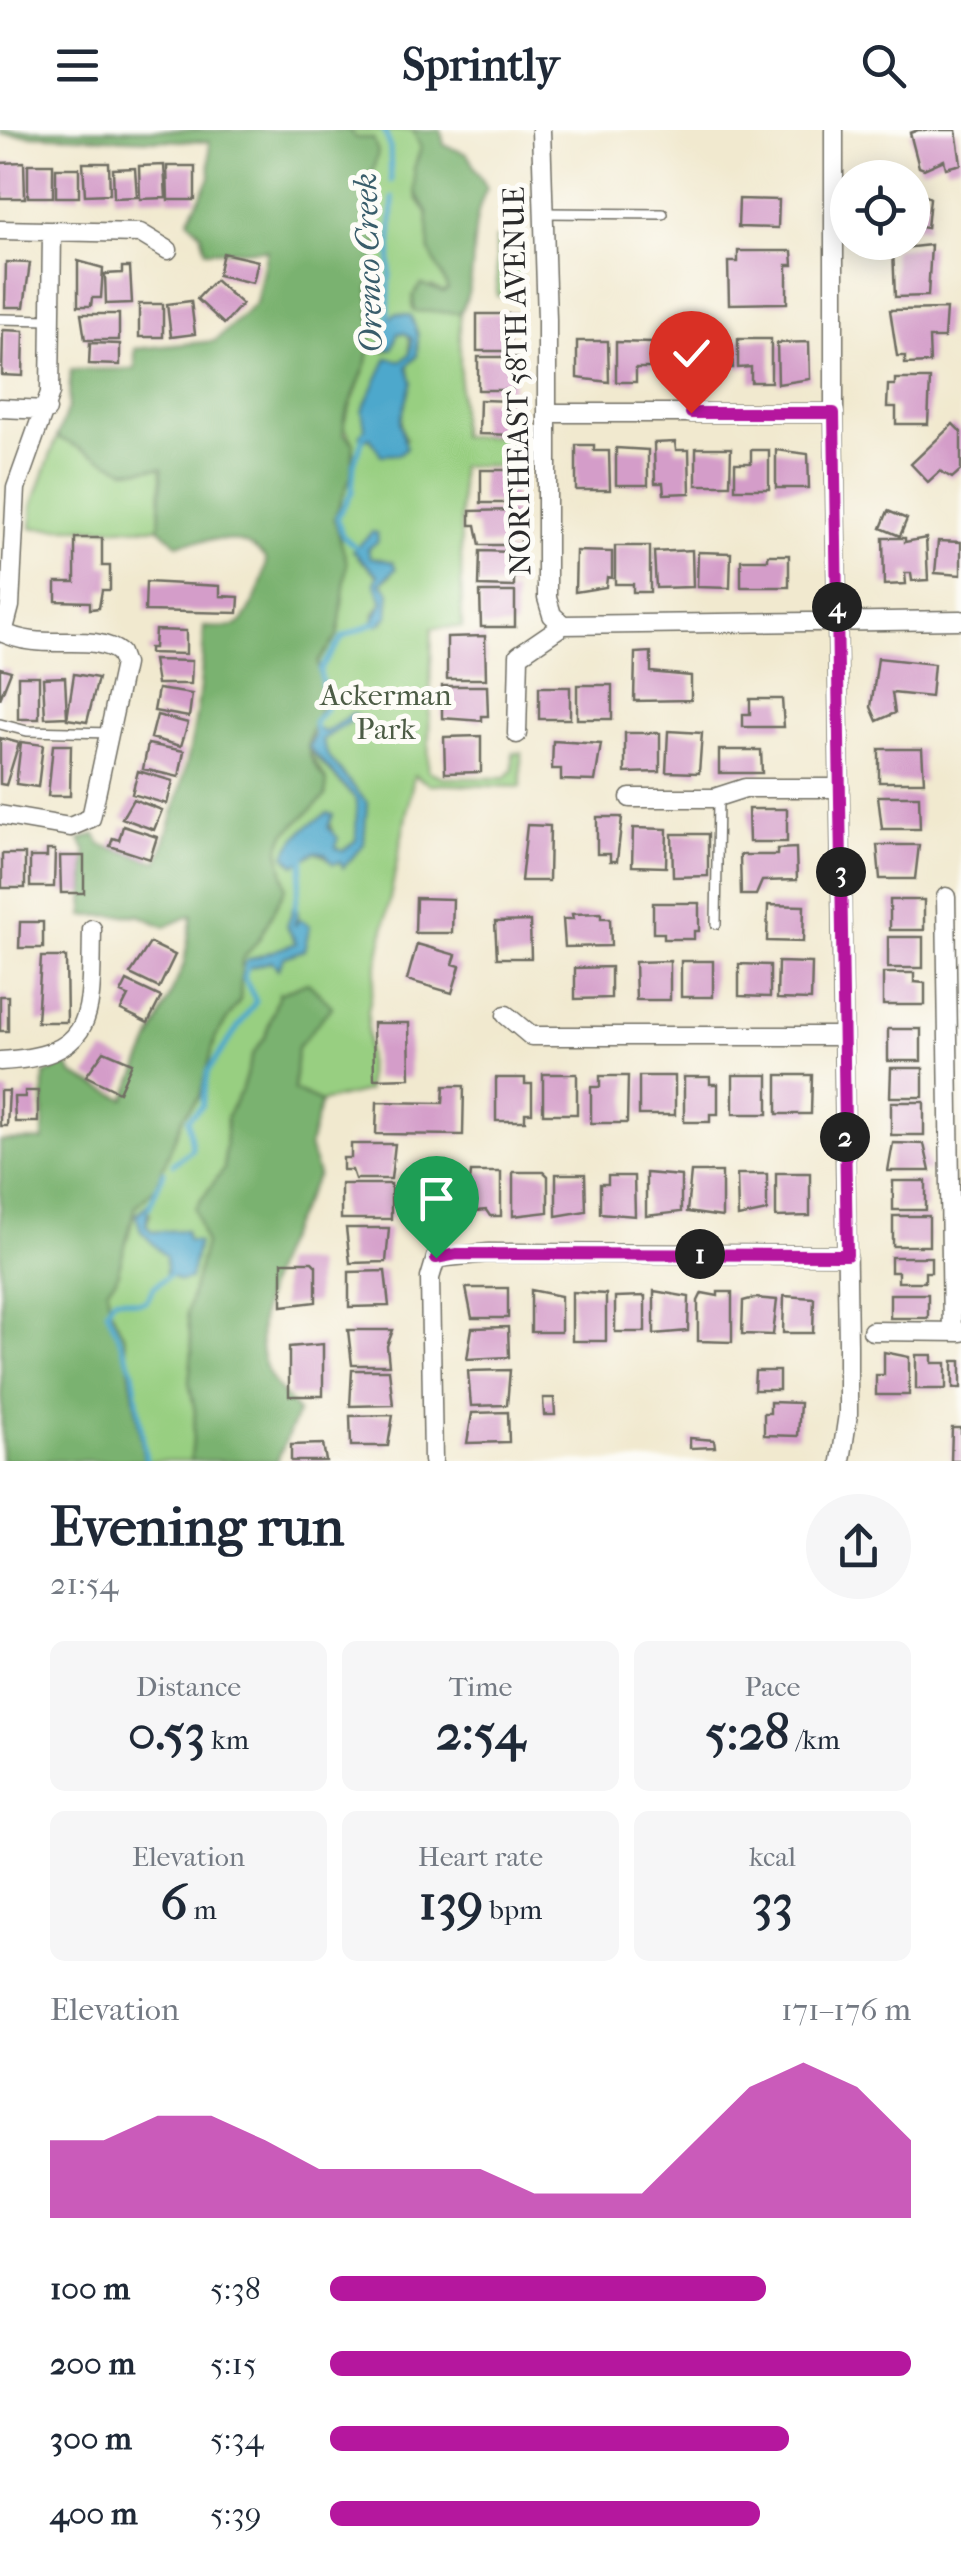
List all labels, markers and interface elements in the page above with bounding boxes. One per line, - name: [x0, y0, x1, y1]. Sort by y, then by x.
- icon: menu: [50, 38, 105, 93]
- icon: search: [856, 38, 911, 93]
- text: Sprintly: [402, 39, 559, 92]
- map controls: [830, 160, 930, 260]
- button: locate: [830, 160, 930, 260]
- water label: Orenco Creek: [347, 172, 390, 354]
- street label: NORTHEAST 58TH AVENUE: [497, 186, 538, 576]
- pin: [649, 311, 734, 414]
- icon: check: [664, 326, 719, 381]
- pin: 4: [812, 582, 862, 632]
- text: 4: [829, 590, 845, 623]
- park label: Ackerman Park: [319, 678, 452, 747]
- pin: 3: [816, 847, 866, 897]
- text: 3: [835, 855, 847, 888]
- pin: 2: [820, 1112, 870, 1162]
- text: 2: [838, 1120, 852, 1153]
- pin: [394, 1156, 479, 1259]
- icon: arrive: [409, 1171, 464, 1226]
- pin: 1: [675, 1229, 725, 1279]
- text: 1: [695, 1237, 705, 1270]
- button: share: [806, 1494, 911, 1599]
- text: Evening run: [50, 1495, 344, 1559]
- text: 21:54: [50, 1565, 118, 1602]
- text: Distance: [136, 1670, 241, 1703]
- text: Time: [449, 1670, 512, 1703]
- text: Pace: [745, 1670, 800, 1703]
- text: 0.53: [128, 1703, 205, 1762]
- text: 2:54: [436, 1703, 525, 1762]
- text: 5:28: [705, 1703, 790, 1762]
- text: km: [205, 1723, 249, 1756]
- text: /km: [790, 1723, 840, 1756]
- text: Elevation: [132, 1840, 245, 1873]
- text: Heart rate: [418, 1840, 543, 1873]
- text: kcal: [749, 1840, 796, 1873]
- text: 6: [160, 1873, 187, 1932]
- text: 139: [419, 1873, 483, 1932]
- text: 33: [752, 1873, 793, 1932]
- text: m: [187, 1893, 217, 1926]
- text: bpm: [483, 1893, 542, 1926]
- text: Elevation: [50, 1991, 179, 2028]
- text: 171–176 m: [781, 1991, 911, 2028]
- text: 100 m: [50, 2270, 130, 2307]
- text: 5:38: [210, 2270, 261, 2307]
- text: 200 m: [50, 2345, 135, 2382]
- text: 5:15: [210, 2345, 257, 2382]
- text: 300 m: [50, 2420, 132, 2457]
- text: 5:34: [210, 2420, 264, 2457]
- text: 400 m: [50, 2495, 138, 2532]
- text: 5:39: [210, 2495, 261, 2532]

